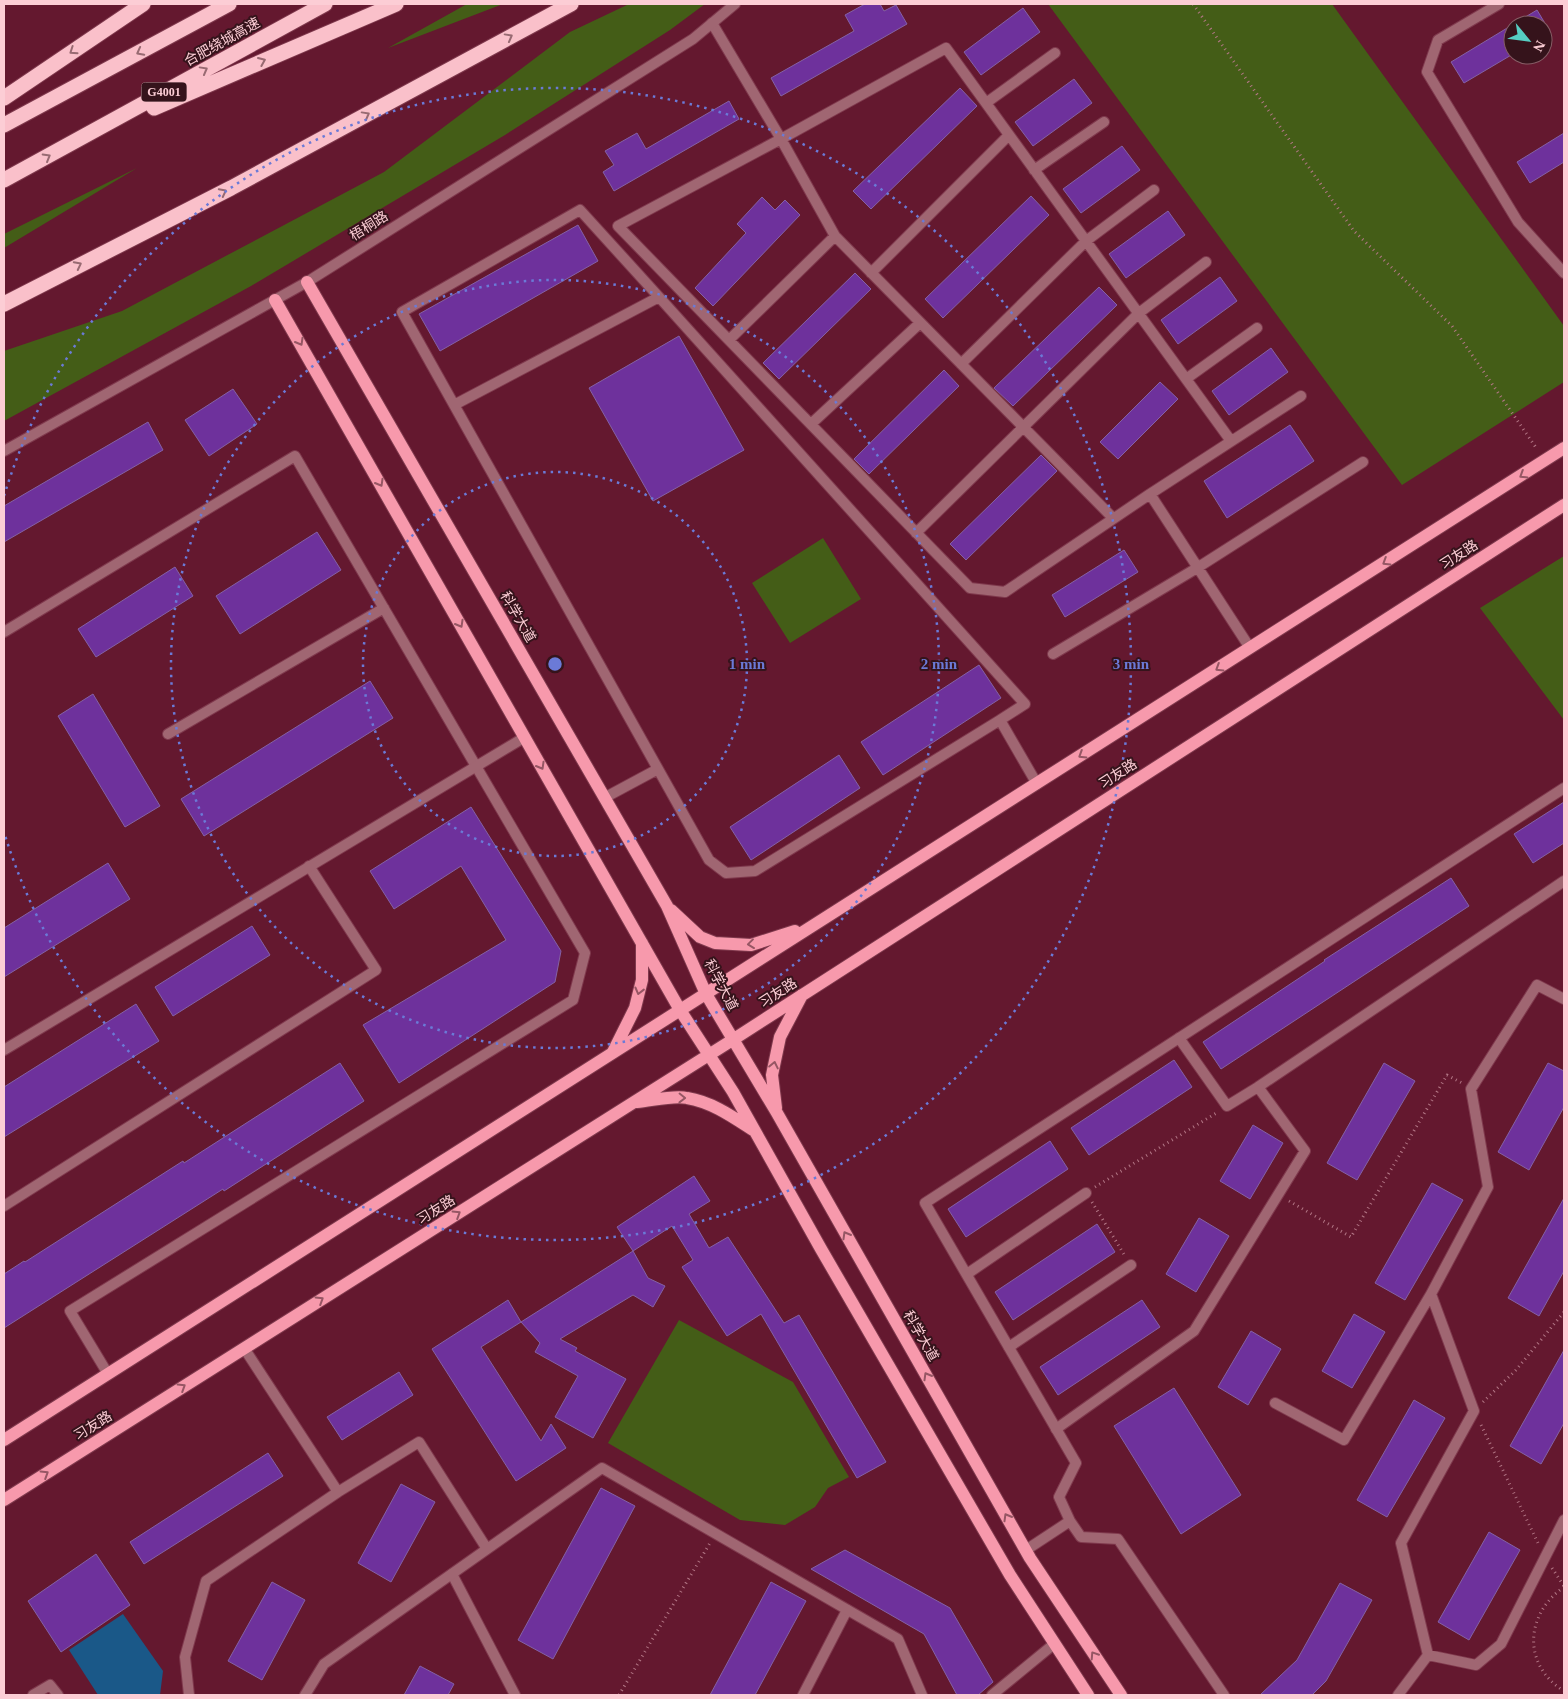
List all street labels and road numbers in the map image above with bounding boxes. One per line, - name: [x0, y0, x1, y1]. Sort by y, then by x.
- street label: 合肥绕城高速: [181, 14, 262, 69]
- road number: G4001: [142, 82, 186, 101]
- street label: 梧桐路: [347, 209, 391, 243]
- street label: 习友路: [1437, 537, 1481, 573]
- street label: 科学大道: [498, 589, 538, 645]
- street label: 习友路: [1096, 756, 1140, 792]
- street label: 科学大道: [701, 957, 741, 1013]
- street label: 习友路: [756, 975, 800, 1011]
- street label: 习友路: [414, 1193, 458, 1227]
- street label: 科学大道: [901, 1308, 941, 1364]
- street label: 习友路: [71, 1409, 115, 1443]

